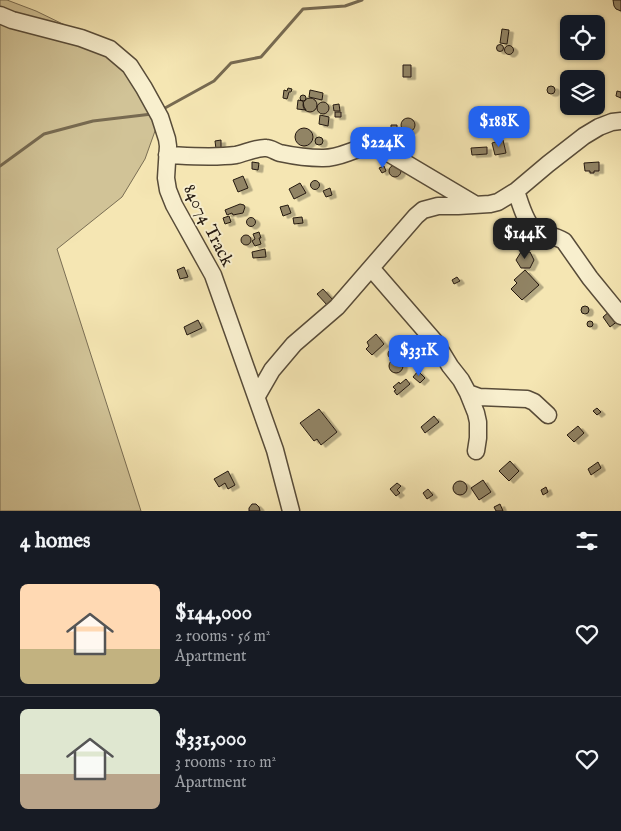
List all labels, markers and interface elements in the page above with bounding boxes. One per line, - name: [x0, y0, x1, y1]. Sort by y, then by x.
- map controls: [560, 15, 605, 115]
- button: locate: [560, 15, 605, 60]
- button: layers: [560, 70, 605, 115]
- pin: $188K: [464, 106, 534, 148]
- text: $188K: [480, 112, 518, 132]
- pin: $224K: [348, 126, 418, 169]
- text: $224K: [361, 133, 405, 153]
- street label: 84074 Track: [177, 181, 238, 271]
- pin: $144K: [490, 218, 560, 260]
- text: $144K: [504, 224, 546, 244]
- pin: $331K: [384, 334, 454, 377]
- text: $331K: [400, 341, 438, 361]
- icon: filters: [573, 527, 601, 555]
- text: 4 homes: [20, 528, 90, 555]
- text: $144,000: [175, 600, 252, 627]
- icon: home: [60, 604, 120, 664]
- icon: heart: [573, 620, 601, 648]
- text: 2 rooms · 56 m²: [175, 627, 270, 647]
- text: Apartment: [175, 647, 246, 667]
- text: $331,000: [175, 726, 247, 753]
- icon: home: [60, 729, 120, 789]
- icon: heart: [573, 745, 601, 773]
- text: 3 rooms · 110 m²: [175, 753, 276, 773]
- text: Apartment: [175, 773, 246, 793]

